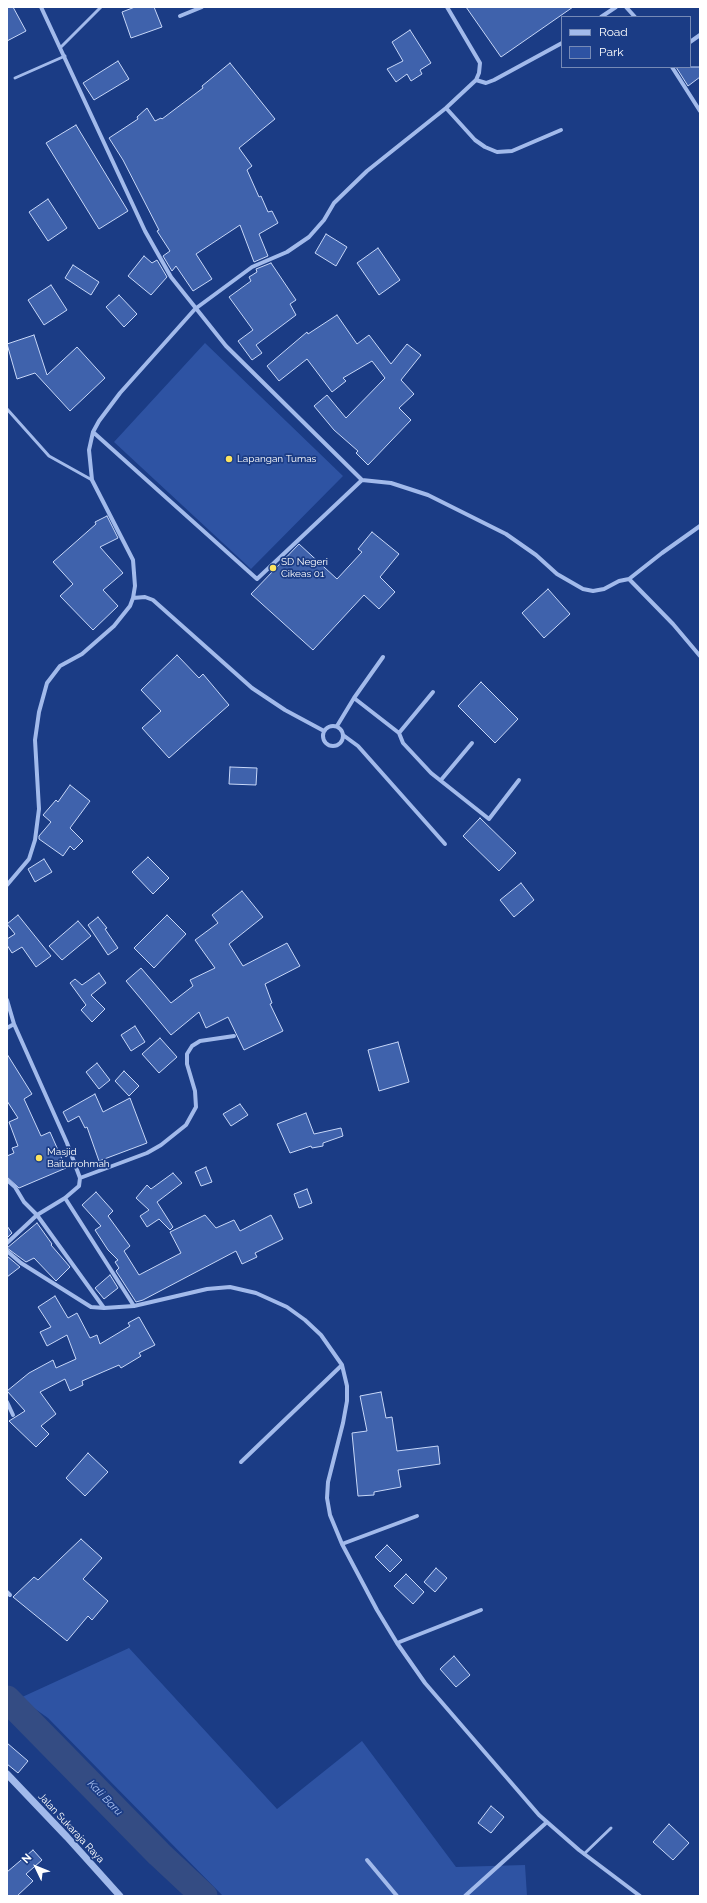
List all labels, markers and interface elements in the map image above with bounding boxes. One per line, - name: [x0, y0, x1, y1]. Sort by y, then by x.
- legend: [561, 16, 691, 68]
- text: Road: [599, 25, 628, 39]
- text: Park: [599, 45, 624, 59]
- place label: Lapangan Tumas: [237, 453, 316, 465]
- marker: Lapangan Tumas: [224, 454, 234, 464]
- place label: SD Negeri Cikeas 01: [281, 556, 328, 580]
- marker: SD Negeri Cikeas 01: [268, 563, 278, 573]
- place label: Masjid Baiturrohmah: [47, 1146, 110, 1170]
- marker: Masjid Baiturrohmah: [34, 1153, 44, 1163]
- water label: Kali Baru: [85, 1777, 125, 1819]
- street label: Jalan Sukaraja Raya: [36, 1791, 106, 1865]
- north arrow: [16, 1847, 56, 1887]
- text: N: [19, 1851, 34, 1866]

